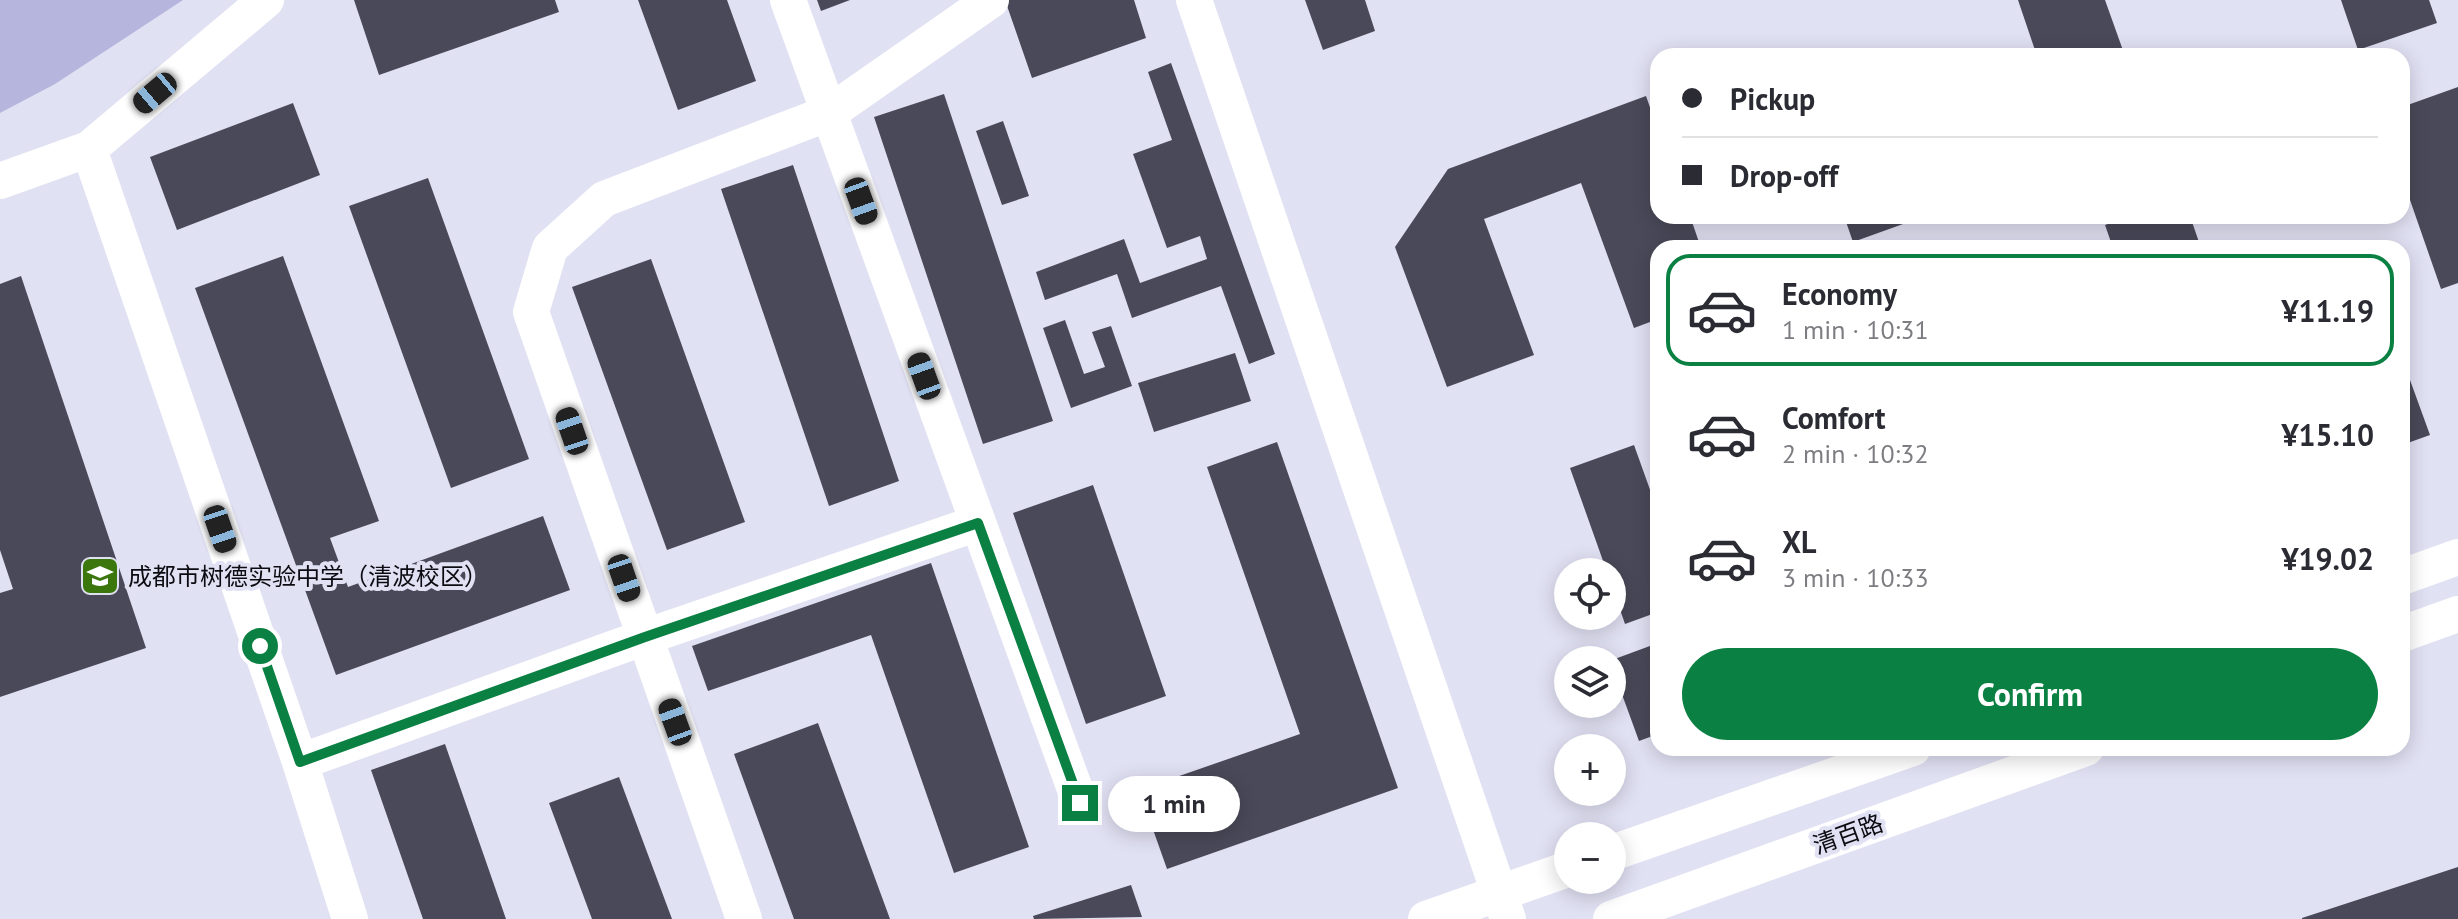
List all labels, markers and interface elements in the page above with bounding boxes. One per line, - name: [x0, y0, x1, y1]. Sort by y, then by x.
- car: [129, 68, 181, 118]
- text: Pickup: [1730, 79, 1815, 118]
- text: Drop-off: [1730, 156, 1838, 195]
- car: [842, 174, 880, 228]
- icon: car: [1686, 274, 1758, 346]
- text: Economy: [1782, 274, 1897, 313]
- text: ¥11.19: [2282, 291, 2374, 330]
- text: 1 min · 10:31: [1782, 313, 1929, 346]
- car: [905, 349, 943, 403]
- icon: car: [1686, 398, 1758, 470]
- text: Comfort: [1782, 398, 1885, 437]
- car: [553, 404, 591, 458]
- text: ¥15.10: [2282, 415, 2374, 454]
- text: 2 min · 10:32: [1782, 437, 1929, 470]
- car: [201, 502, 239, 556]
- icon: car: [1686, 522, 1758, 594]
- text: XL: [1782, 522, 1816, 561]
- text: ¥19.02: [2282, 539, 2374, 578]
- car: [605, 551, 643, 605]
- school or university icon: 成都市树德实验中学（清波校区）: [79, 555, 121, 597]
- map controls: [1554, 558, 1626, 894]
- button: locate: [1554, 558, 1626, 630]
- place label: 成都市树德实验中学（清波校区）: [128, 561, 488, 592]
- text: 3 min · 10:33: [1782, 561, 1929, 594]
- route start: [242, 628, 278, 664]
- button: layers: [1554, 646, 1626, 718]
- button: Confirm: [1682, 648, 2378, 740]
- car: [656, 695, 694, 749]
- button: +: [1554, 734, 1626, 806]
- callout: 1 min: [1108, 775, 1240, 831]
- route end: [1062, 785, 1098, 821]
- text: 1 min: [1142, 787, 1206, 820]
- street label: 清百路: [1809, 807, 1887, 861]
- button: −: [1554, 822, 1626, 894]

